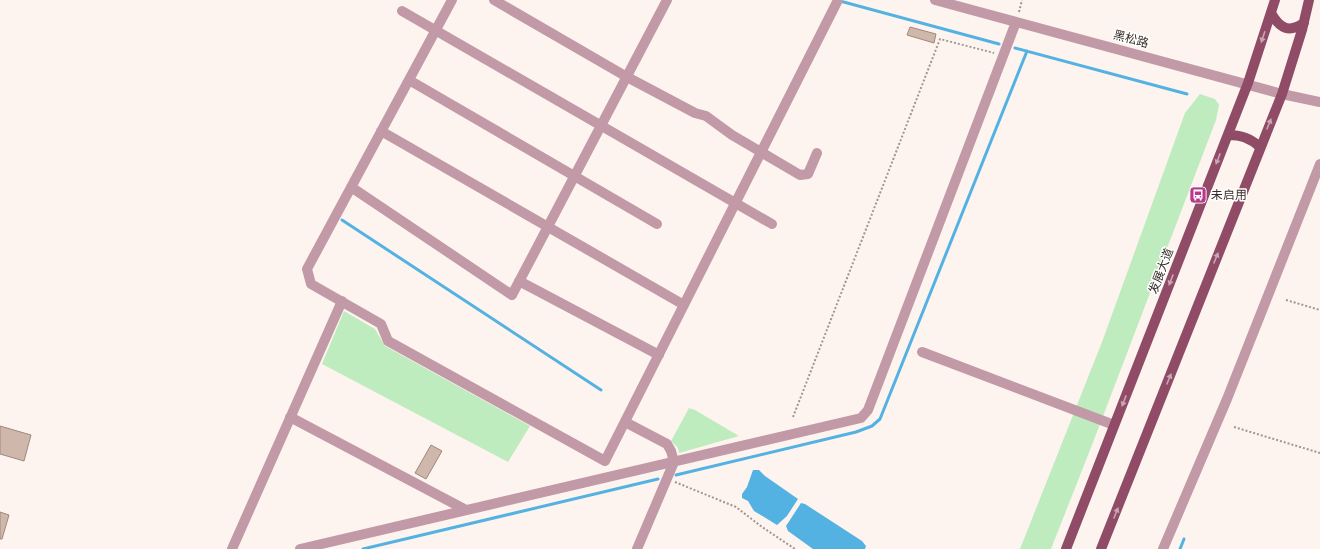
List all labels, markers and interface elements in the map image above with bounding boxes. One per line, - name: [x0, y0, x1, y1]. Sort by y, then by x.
- street label: 黑松路: [1112, 28, 1150, 50]
- one-way arrow: [1260, 32, 1266, 44]
- one-way arrow: [1267, 118, 1273, 130]
- one-way arrow: [1215, 154, 1221, 166]
- bus stop icon: 未启用: [1188, 185, 1208, 205]
- place label: 未启用: [1211, 188, 1247, 202]
- street label: 发展大道: [1146, 246, 1176, 296]
- one-way arrow: [1214, 251, 1220, 263]
- one-way arrow: [1168, 275, 1174, 287]
- one-way arrow: [1166, 372, 1172, 384]
- one-way arrow: [1120, 396, 1126, 408]
- one-way arrow: [1113, 506, 1119, 518]

